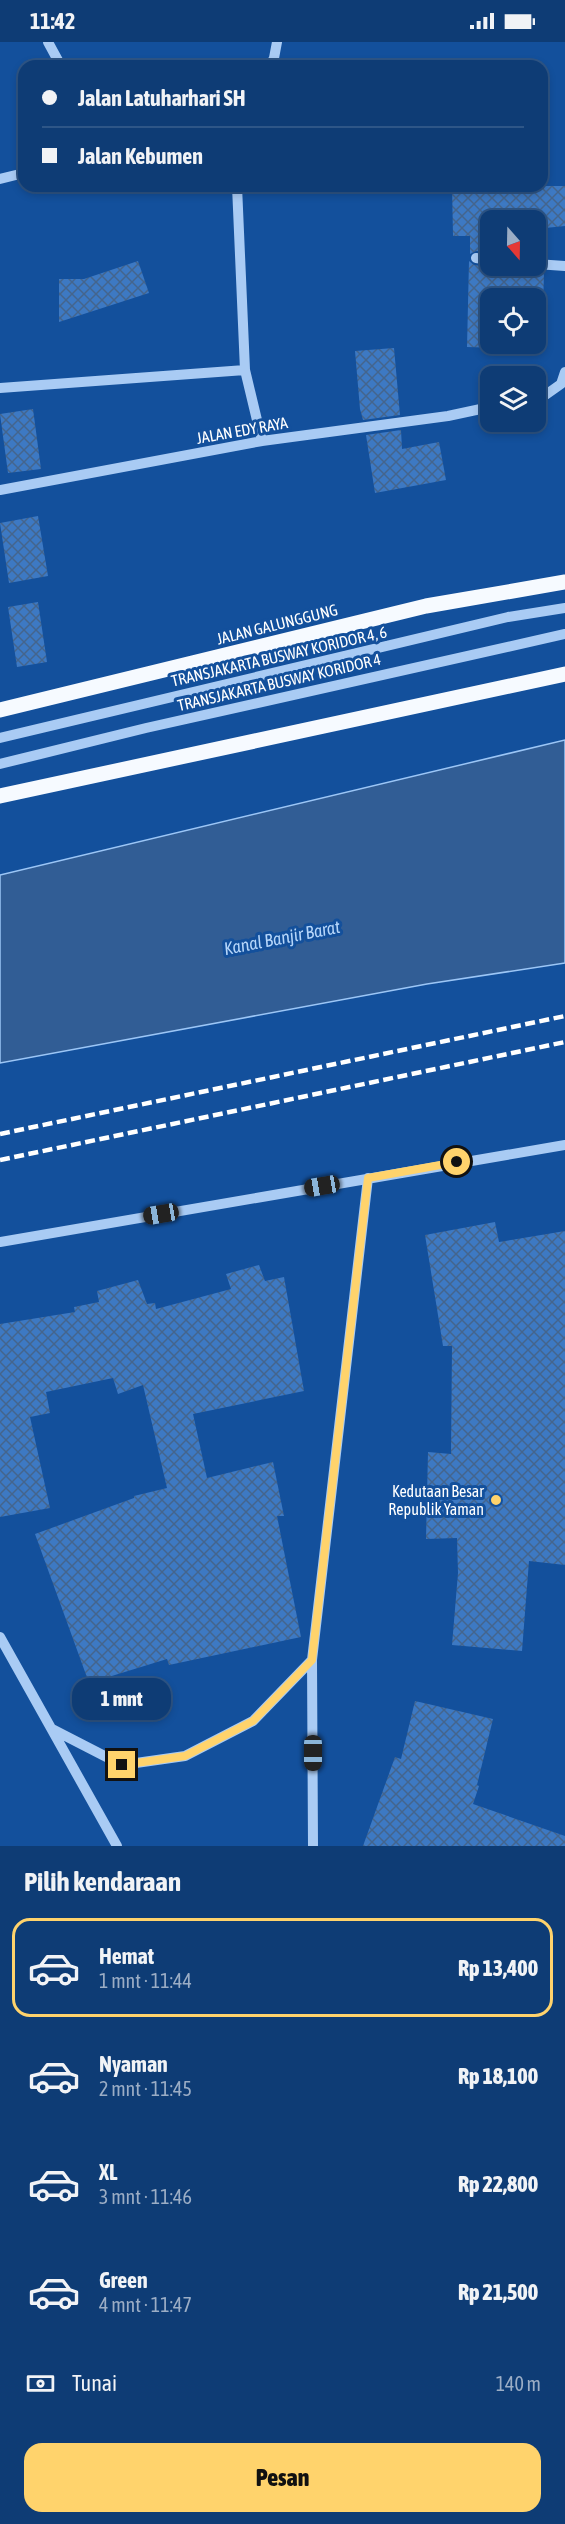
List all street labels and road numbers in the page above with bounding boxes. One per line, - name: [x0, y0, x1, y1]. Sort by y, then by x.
- street label: JALAN EDY RAYA: [195, 413, 289, 447]
- street label: JALAN GALUNGGUNG: [214, 600, 340, 648]
- street label: TRANSJAKARTA BUSWAY KORIDOR 4, 6: [169, 622, 389, 690]
- street label: TRANSJAKARTA BUSWAY KORIDOR 4: [175, 649, 383, 715]

